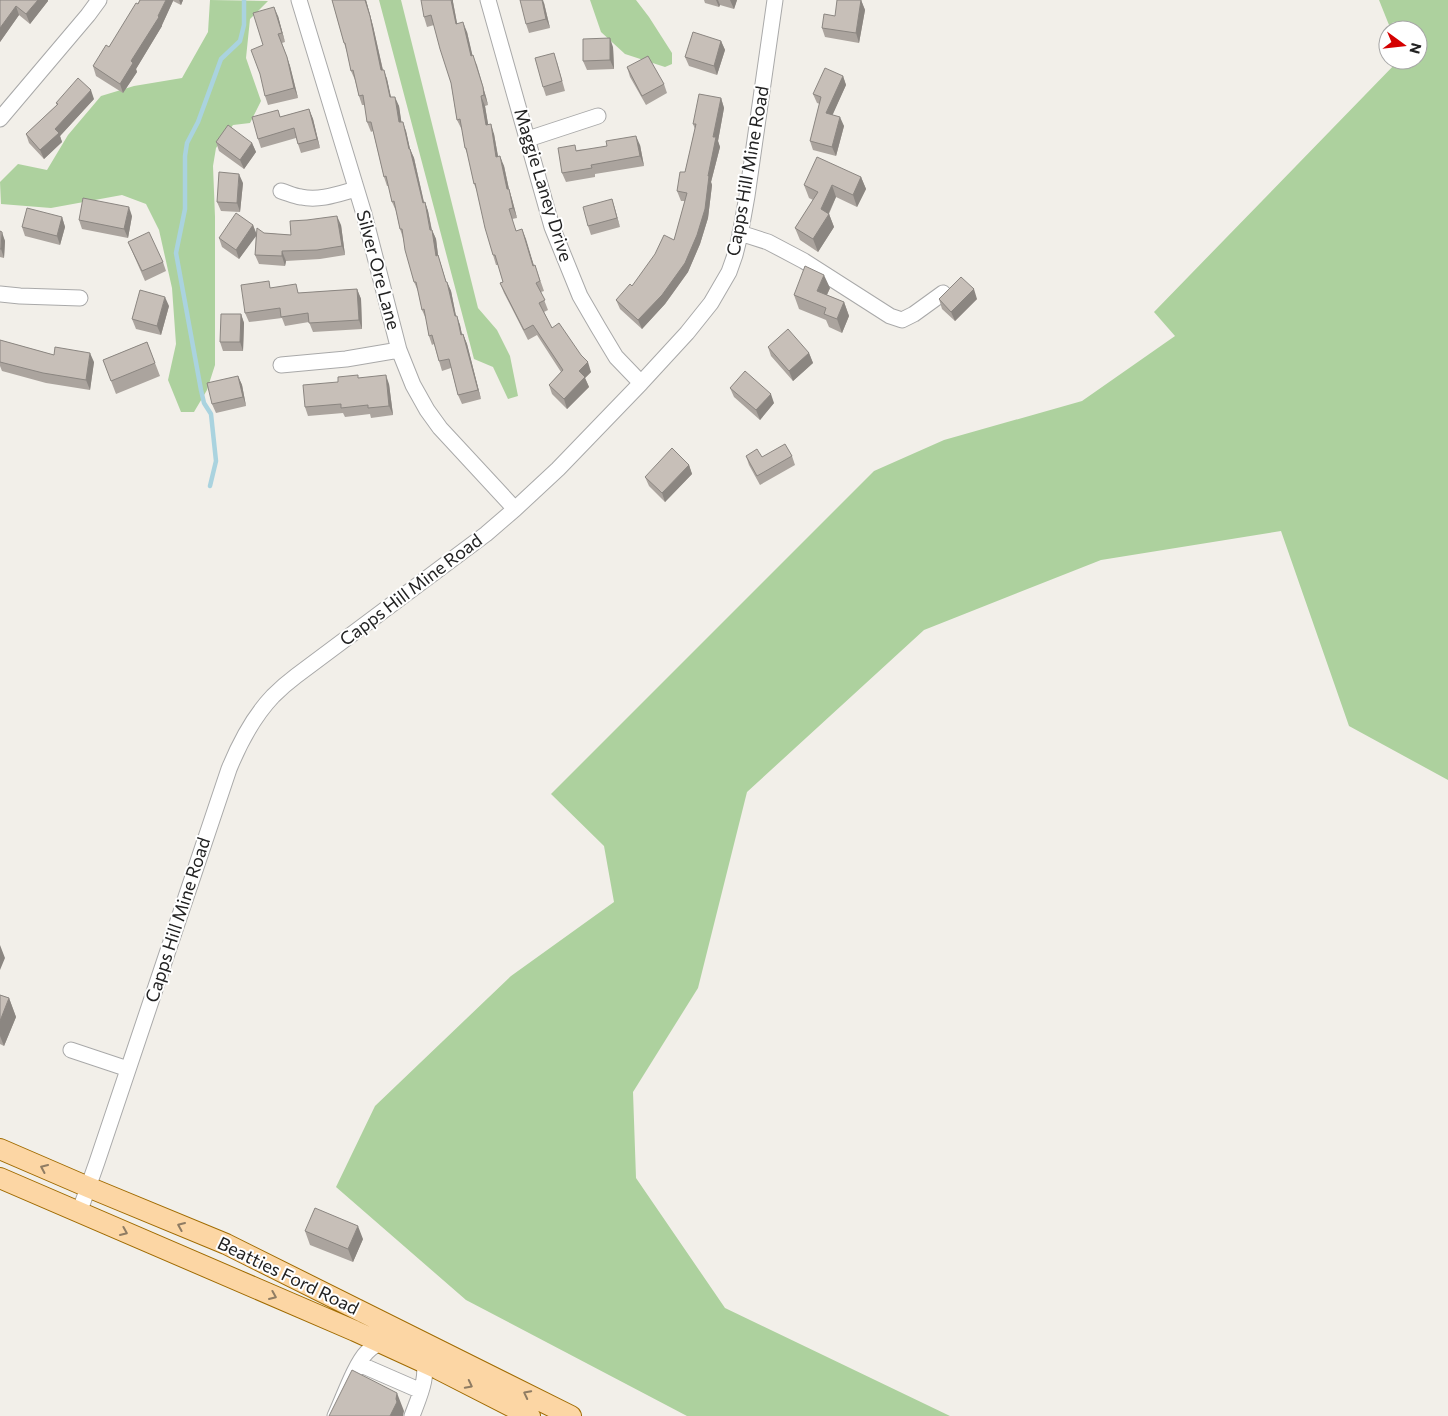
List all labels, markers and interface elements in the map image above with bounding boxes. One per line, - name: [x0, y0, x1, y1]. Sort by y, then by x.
- north arrow: [1378, 20, 1428, 70]
- text: N: [1406, 41, 1426, 56]
- street label: Capps Hill Mine Road: [721, 84, 773, 258]
- street label: Maggie Laney Drive: [510, 105, 578, 264]
- street label: Silver Ore Lane: [352, 208, 405, 332]
- street label: Capps Hill Mine Road: [335, 529, 486, 650]
- street label: Capps Hill Mine Road: [140, 834, 214, 1005]
- one-way arrow: [40, 1164, 49, 1175]
- one-way arrow: [177, 1221, 186, 1232]
- one-way arrow: [119, 1225, 128, 1236]
- street label: Beatties Ford Road: [214, 1231, 363, 1319]
- one-way arrow: [268, 1289, 277, 1300]
- one-way arrow: [464, 1379, 473, 1389]
- one-way arrow: [523, 1390, 532, 1400]

